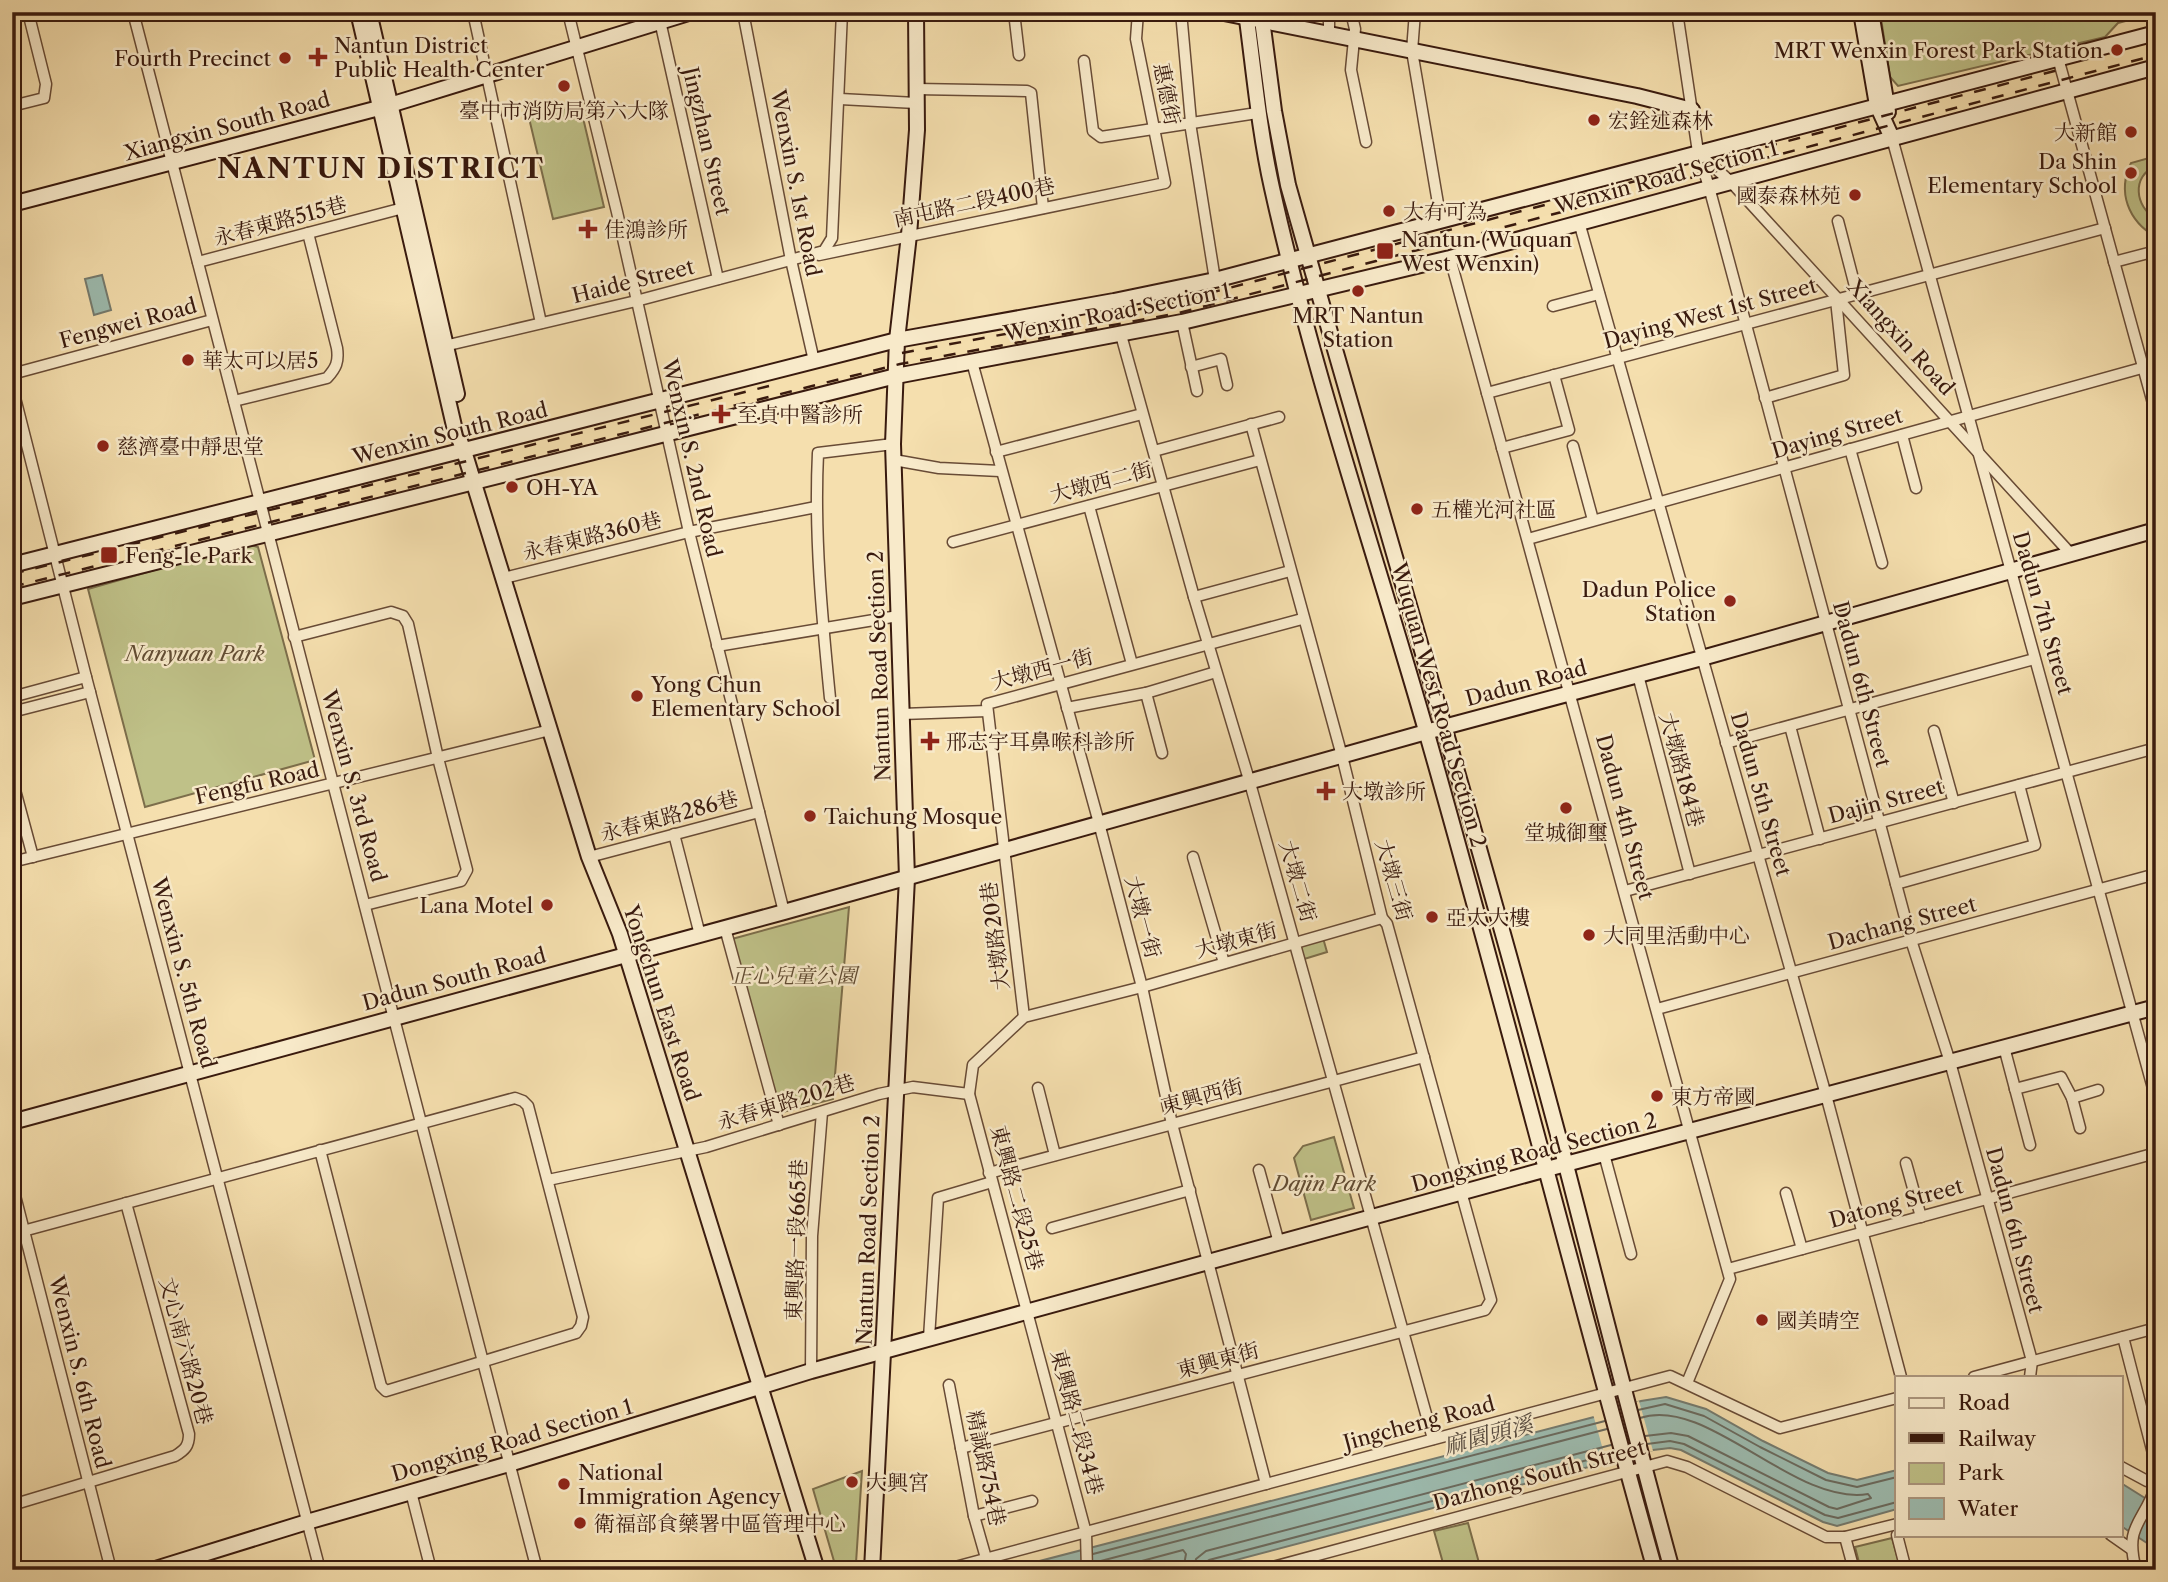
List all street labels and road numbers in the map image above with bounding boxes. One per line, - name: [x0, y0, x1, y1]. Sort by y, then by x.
- street label: 惠德街: [1149, 61, 1185, 127]
- street label: Jingzhan Street: [677, 62, 736, 218]
- street label: Xiangxin South Road: [120, 86, 333, 166]
- street label: Wenxin S. 1st Road: [765, 86, 826, 279]
- street label: Wenxin Road Section 1: [1550, 135, 1781, 219]
- street label: 南屯路二段400巷: [891, 173, 1057, 231]
- street label: 永春東路515巷: [211, 191, 349, 251]
- street label: Haide Street: [569, 254, 697, 308]
- street label: Daying West 1st Street: [1600, 272, 1820, 354]
- street label: Xiangxin Road: [1842, 273, 1960, 400]
- street label: Wenxin Road Section 1: [1000, 278, 1233, 346]
- street label: Fengwei Road: [57, 293, 200, 353]
- street label: Wenxin S. 2nd Road: [657, 355, 727, 560]
- street label: Wenxin South Road: [349, 397, 550, 470]
- street label: Daying Street: [1769, 402, 1906, 464]
- street label: 大墩西二街: [1047, 456, 1155, 508]
- street label: 永春東路360巷: [520, 507, 664, 565]
- street label: Dadun 7th Street: [2008, 529, 2078, 698]
- street label: Nantun Road Section 2: [862, 550, 896, 782]
- street label: Wuquan West Road Section 2: [1386, 559, 1492, 850]
- street label: Dadun 6th Street: [1828, 598, 1896, 770]
- street label: 大墩西一街: [988, 643, 1096, 695]
- street label: Dadun Road: [1463, 655, 1590, 711]
- street label: Wenxin S. 3rd Road: [316, 686, 392, 885]
- street label: Dadun 5th Street: [1726, 709, 1797, 880]
- street label: 大墩路184巷: [1655, 710, 1709, 830]
- street label: Dadun 4th Street: [1591, 731, 1659, 903]
- street label: Fengfu Road: [192, 757, 322, 809]
- street label: Dajin Street: [1825, 773, 1947, 828]
- street label: 永春東路286巷: [597, 786, 741, 846]
- street label: 大墩三街: [1370, 836, 1418, 924]
- street label: 大墩二街: [1274, 837, 1322, 925]
- street label: 大墩一街: [1120, 873, 1166, 961]
- street label: Wenxin S. 5th Road: [146, 874, 222, 1071]
- street label: 大墩路20巷: [976, 880, 1014, 992]
- street label: Dachang Street: [1825, 891, 1980, 955]
- street label: Yongchun East Road: [618, 901, 706, 1104]
- street label: 大墩東街: [1192, 917, 1280, 963]
- street label: Dadun South Road: [359, 942, 549, 1016]
- street label: 永春東路202巷: [714, 1069, 858, 1135]
- street label: 東興西街: [1158, 1073, 1246, 1119]
- street label: Dongxing Road Section 2: [1409, 1107, 1659, 1197]
- street label: Nantun Road Section 2: [851, 1114, 885, 1346]
- street label: 東興路二段25巷: [986, 1123, 1048, 1273]
- street label: Dadun 6th Street: [1981, 1144, 2049, 1316]
- street label: 東興路一段665巷: [781, 1159, 811, 1321]
- street label: Datong Street: [1826, 1173, 1966, 1233]
- street label: Wenxin S. 6th Road: [44, 1272, 116, 1471]
- street label: 文心南六路20巷: [154, 1275, 218, 1427]
- street label: 東興東街: [1174, 1337, 1262, 1383]
- street label: 東興路二段34巷: [1046, 1346, 1108, 1498]
- street label: Jingcheng Road: [1338, 1391, 1498, 1456]
- street label: Dongxing Road Section 1: [389, 1394, 636, 1486]
- street label: 精誠路754巷: [962, 1408, 1010, 1528]
- street label: Dazhong South Street: [1430, 1434, 1648, 1515]

